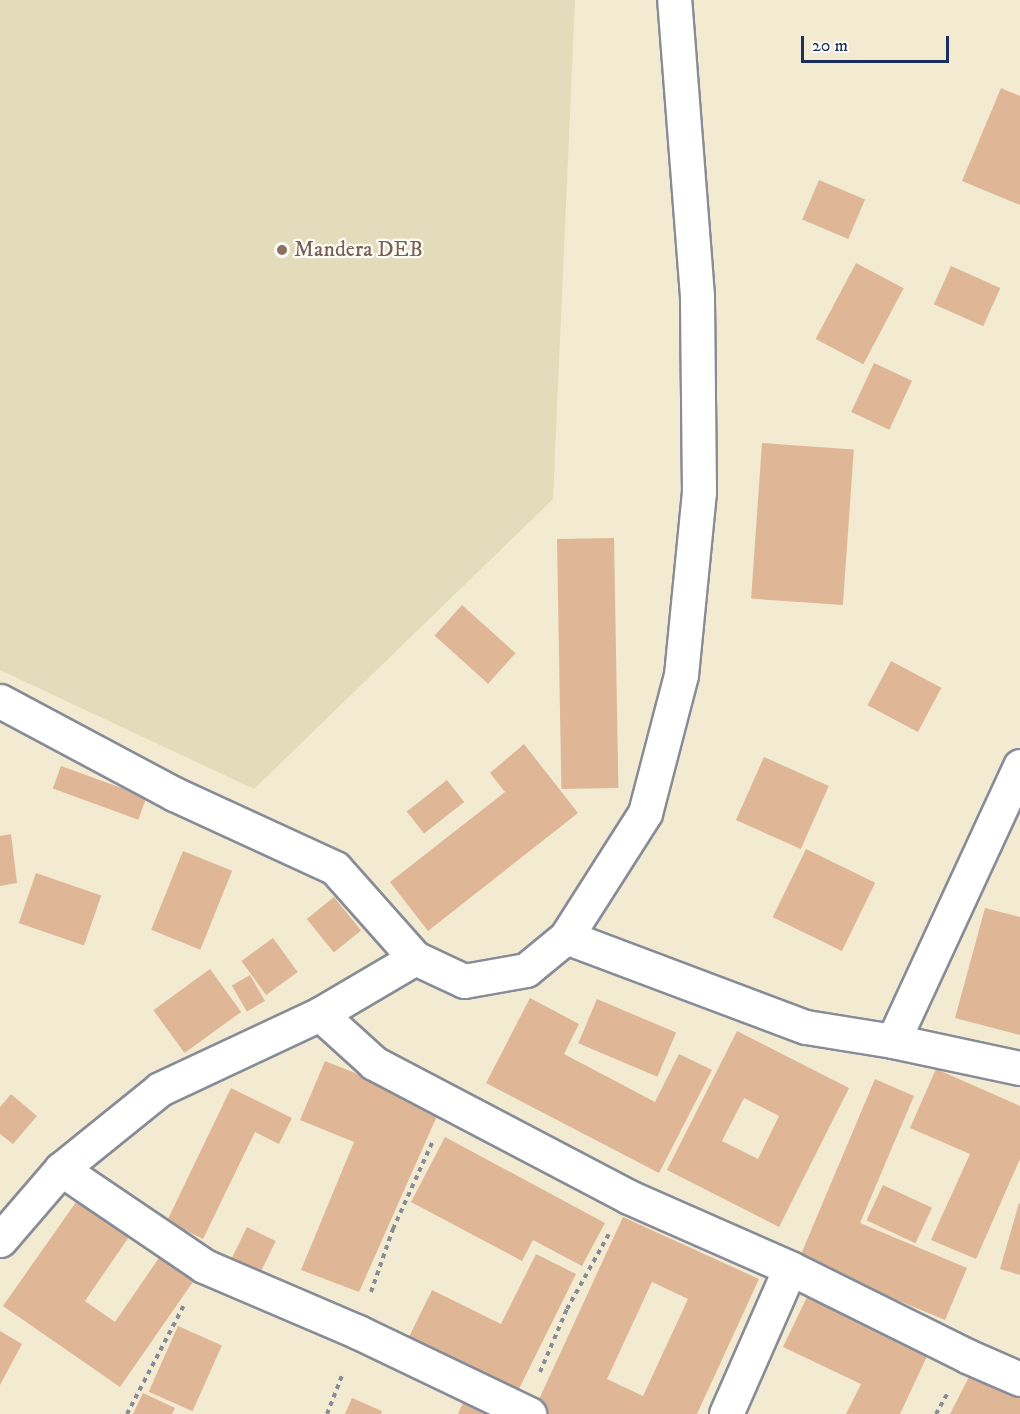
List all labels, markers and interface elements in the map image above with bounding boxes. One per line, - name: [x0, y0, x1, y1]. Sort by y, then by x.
- scale bar: [804, 24, 952, 62]
- text: 20 m: [812, 35, 848, 57]
- place label: Mandera DEB: [294, 237, 423, 263]
- marker: Mandera DEB: [275, 243, 289, 257]

